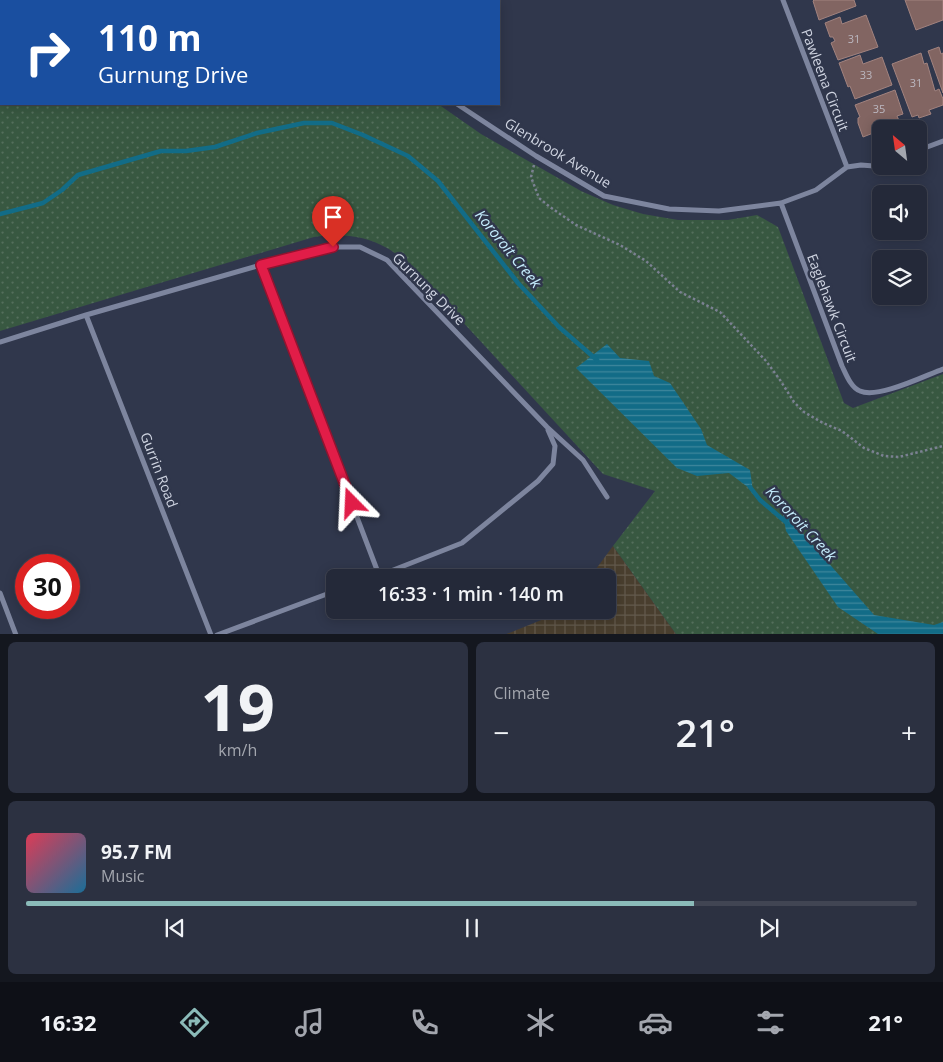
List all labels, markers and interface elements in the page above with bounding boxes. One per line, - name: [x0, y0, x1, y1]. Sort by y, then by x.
- text: 110 m: [98, 14, 202, 61]
- icon: right: [15, 20, 80, 85]
- street label: Pawleena Circuit: [797, 26, 854, 134]
- house number: 31: [848, 31, 860, 46]
- text: Gurnung Drive: [98, 59, 248, 89]
- house number: 33: [860, 67, 872, 82]
- house number: 31: [910, 75, 922, 90]
- house number: 35: [873, 101, 885, 116]
- street label: Glenbrook Avenue: [501, 113, 615, 192]
- north arrow: [872, 120, 928, 175]
- map controls: [872, 120, 927, 305]
- button: sound: [872, 185, 927, 240]
- pin: [312, 196, 354, 247]
- icon: arrive: [319, 203, 347, 231]
- water label: Kororoit Creek: [471, 205, 547, 292]
- street label: Gurnung Drive: [389, 248, 470, 329]
- button: layers: [872, 250, 927, 305]
- street label: Eaglehawk Circuit: [803, 251, 862, 365]
- street label: Gurrin Road: [136, 429, 183, 510]
- position arrow: [325, 476, 377, 528]
- water label: Kororoit Creek: [762, 482, 842, 565]
- speed limit sign: 30: [15, 554, 80, 619]
- text: 16:33 · 1 min · 140 m: [378, 581, 564, 607]
- text: 19: [201, 662, 275, 750]
- text: Climate: [494, 682, 550, 704]
- text: 21°: [675, 706, 735, 758]
- text: −: [494, 713, 510, 751]
- text: +: [901, 713, 917, 751]
- text: km/h: [218, 739, 257, 761]
- text: 95.7 FM: [101, 839, 172, 865]
- text: Music: [101, 865, 145, 887]
- icon: previous: [161, 914, 189, 942]
- icon: pause: [458, 914, 486, 942]
- icon: next: [755, 914, 783, 942]
- icon: directions: [177, 1005, 212, 1040]
- icon: music: [292, 1005, 327, 1040]
- icon: phone: [407, 1005, 442, 1040]
- icon: climate: [523, 1005, 558, 1040]
- icon: car: [638, 1005, 673, 1040]
- icon: filters: [753, 1005, 788, 1040]
- text: 16:32: [40, 1007, 97, 1037]
- text: 21°: [868, 1007, 903, 1037]

